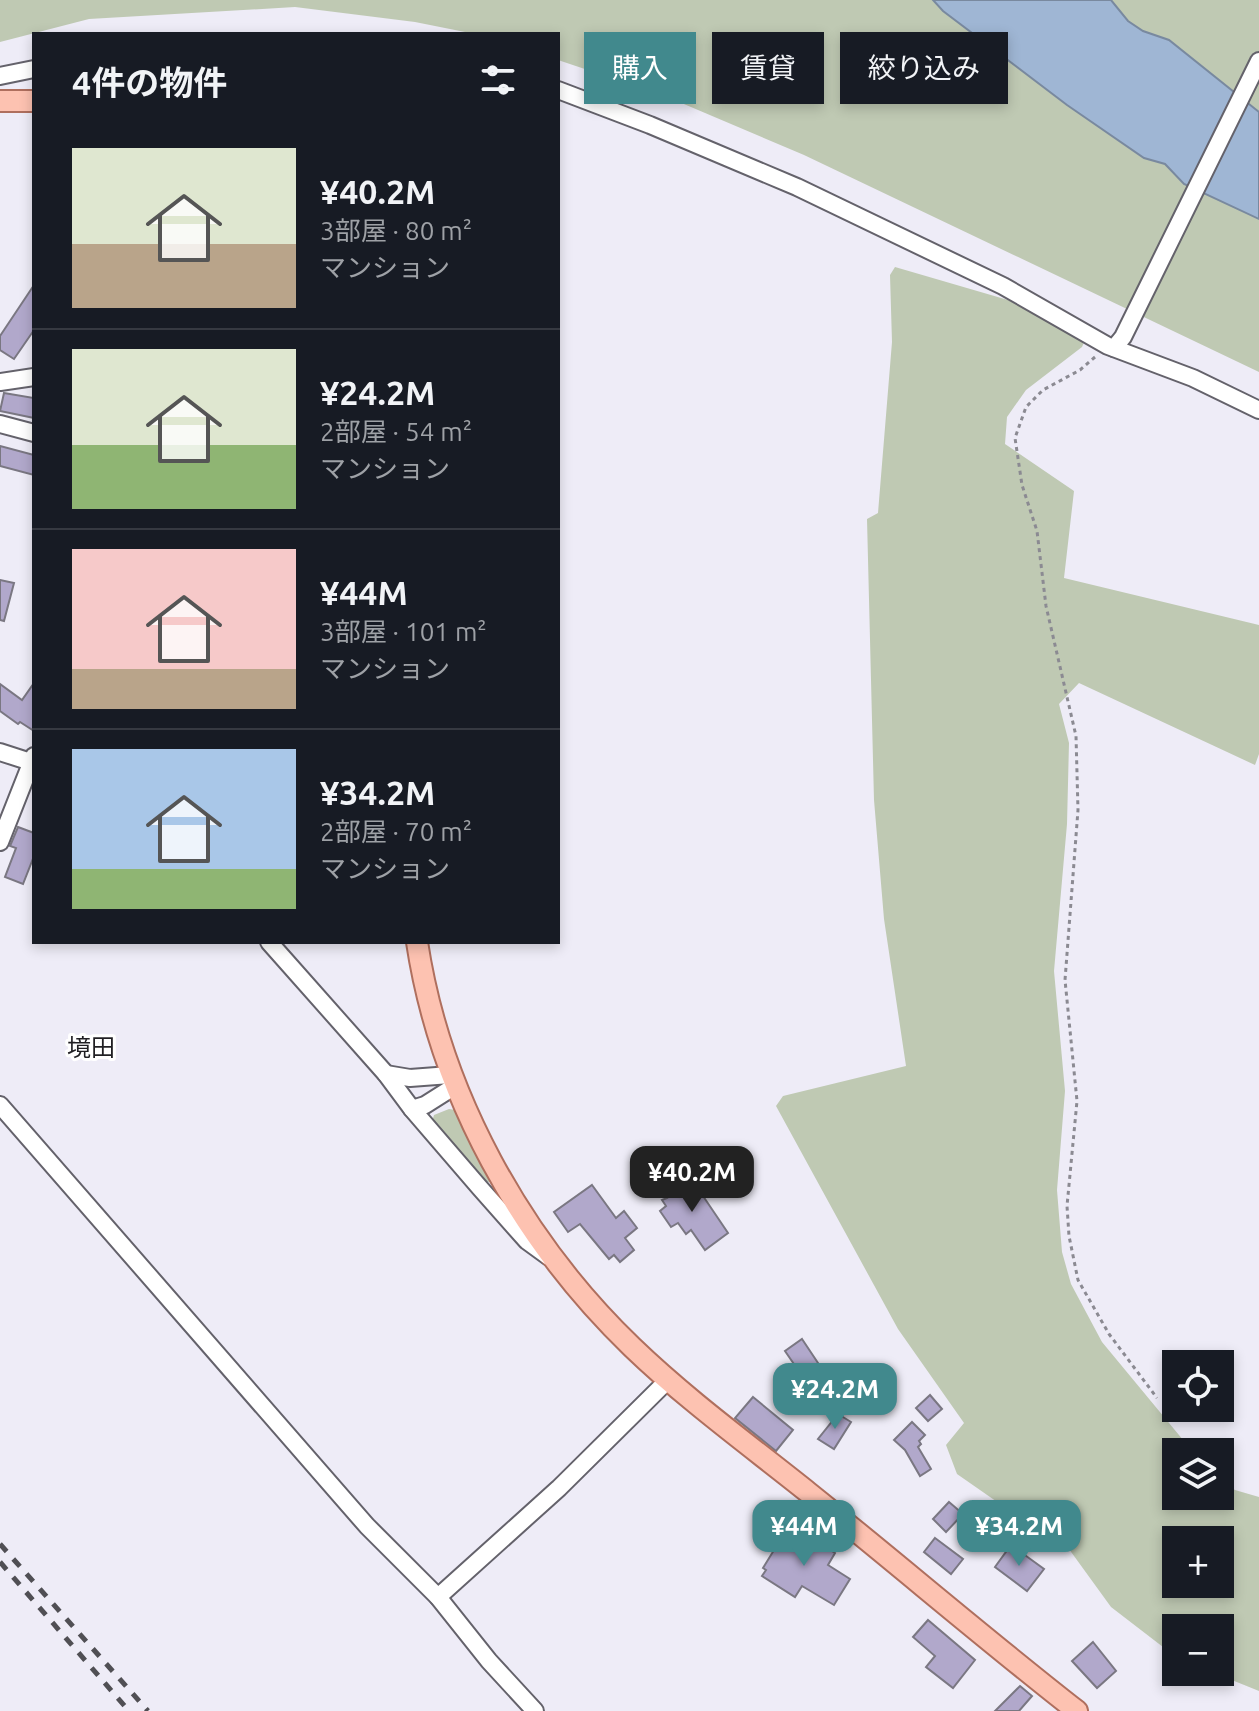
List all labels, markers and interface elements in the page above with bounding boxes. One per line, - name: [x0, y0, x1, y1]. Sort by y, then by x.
- chip: 購入: [584, 32, 696, 104]
- chip: 賃貸: [712, 32, 824, 104]
- chip: 絞り込み: [840, 32, 1008, 104]
- icon: filters: [476, 58, 520, 102]
- text: 4件の物件: [72, 63, 227, 101]
- text: ¥40.2M: [320, 172, 435, 210]
- icon: home: [136, 180, 232, 276]
- text: 3部屋 · 80 m²: [320, 216, 472, 245]
- text: マンション: [320, 253, 450, 282]
- text: ¥24.2M: [320, 373, 435, 411]
- icon: home: [136, 381, 232, 477]
- text: 2部屋 · 54 m²: [320, 417, 472, 446]
- text: マンション: [320, 454, 450, 483]
- text: ¥44M: [320, 573, 408, 611]
- icon: home: [136, 581, 232, 677]
- text: 3部屋 · 101 m²: [320, 617, 487, 646]
- text: マンション: [320, 654, 450, 683]
- text: ¥34.2M: [320, 773, 435, 811]
- icon: home: [136, 781, 232, 877]
- text: 2部屋 · 70 m²: [320, 817, 472, 846]
- text: マンション: [320, 854, 450, 883]
- district label: 境田: [67, 1034, 115, 1061]
- pin: ¥40.2M: [627, 1146, 757, 1214]
- text: ¥40.2M: [648, 1157, 736, 1186]
- map controls: [1162, 1350, 1234, 1686]
- button: locate: [1162, 1350, 1234, 1422]
- pin: ¥24.2M: [770, 1363, 900, 1431]
- text: ¥24.2M: [791, 1374, 879, 1403]
- button: layers: [1162, 1438, 1234, 1510]
- pin: ¥44M: [757, 1500, 851, 1568]
- pin: ¥34.2M: [954, 1500, 1084, 1568]
- text: ¥44M: [770, 1511, 838, 1540]
- text: ¥34.2M: [975, 1511, 1063, 1540]
- button: +: [1162, 1526, 1234, 1598]
- button: −: [1162, 1614, 1234, 1686]

